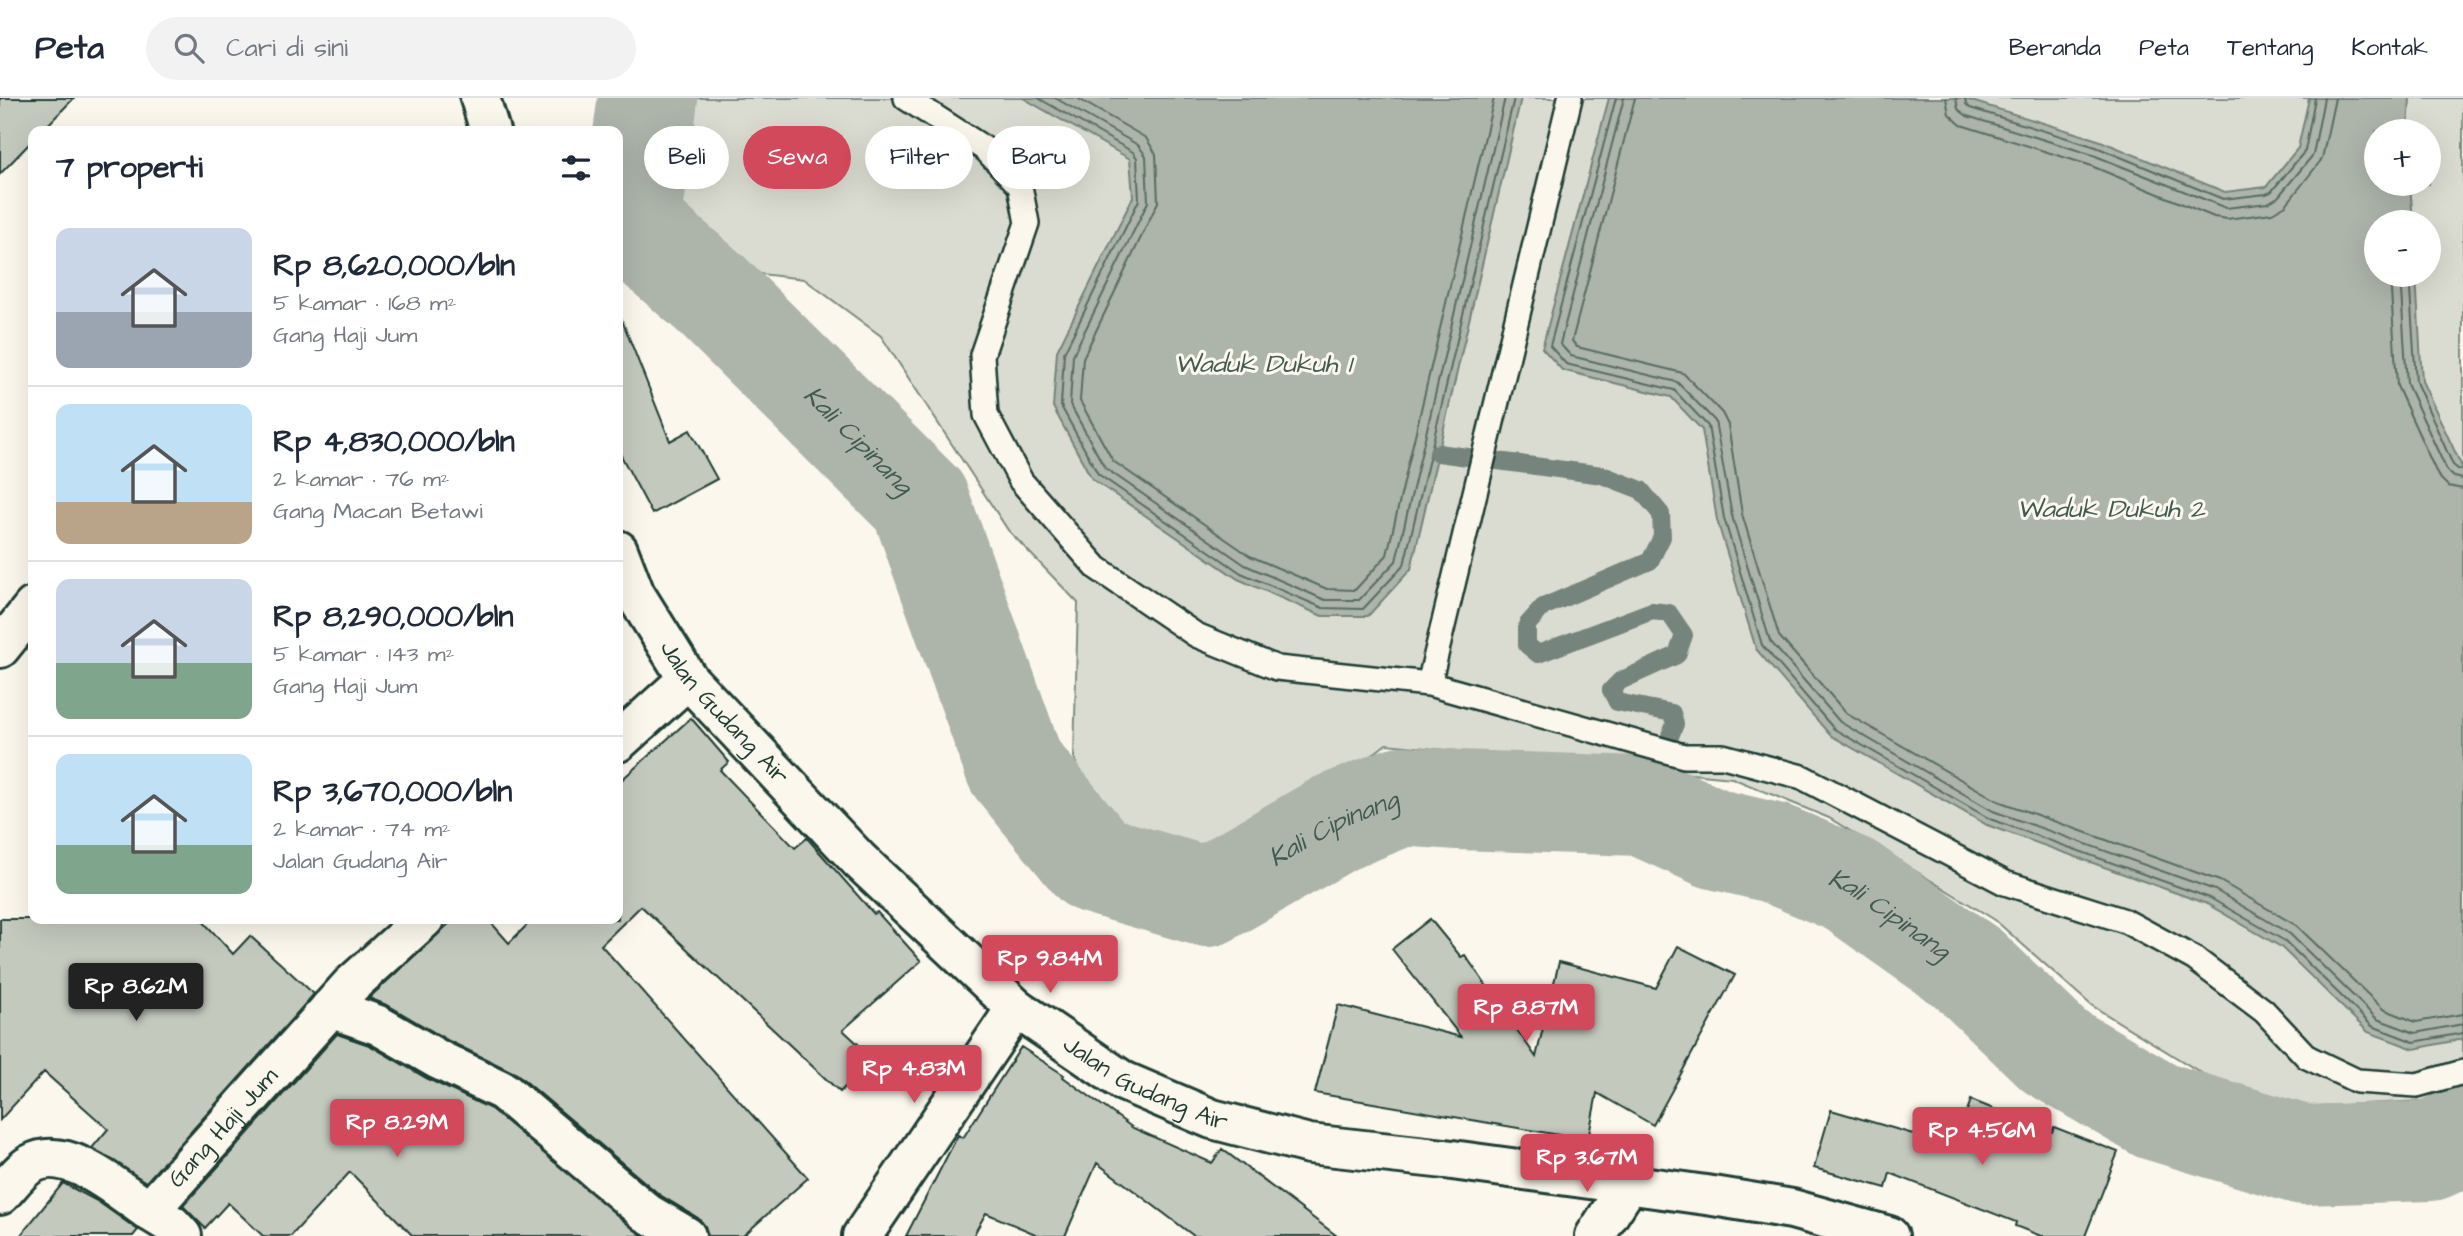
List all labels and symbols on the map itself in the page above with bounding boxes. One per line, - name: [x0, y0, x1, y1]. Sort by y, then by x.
- water label: Waduk Dukuh 1: [1175, 346, 1355, 382]
- water label: Kali Cipinang: [795, 378, 922, 505]
- water label: Waduk Dukuh 2: [2017, 491, 2206, 527]
- street label: Jalan Gudang Air: [651, 634, 796, 792]
- water label: Kali Cipinang: [1262, 781, 1406, 876]
- water label: Kali Cipinang: [1823, 860, 1959, 970]
- pin: Rp 9.84M: [978, 936, 1122, 995]
- pin: Rp 8.62M: [64, 964, 208, 1023]
- pin: Rp 8.87M: [1454, 984, 1598, 1044]
- street label: Jalan Gudang Air: [1056, 1028, 1231, 1139]
- pin: Rp 4.83M: [842, 1046, 986, 1105]
- street label: Gang Haji Jum: [160, 1060, 286, 1195]
- pin: Rp 8.29M: [325, 1100, 469, 1159]
- pin: Rp 4.56M: [1910, 1108, 2054, 1167]
- pin: Rp 3.67M: [1515, 1134, 1659, 1194]

